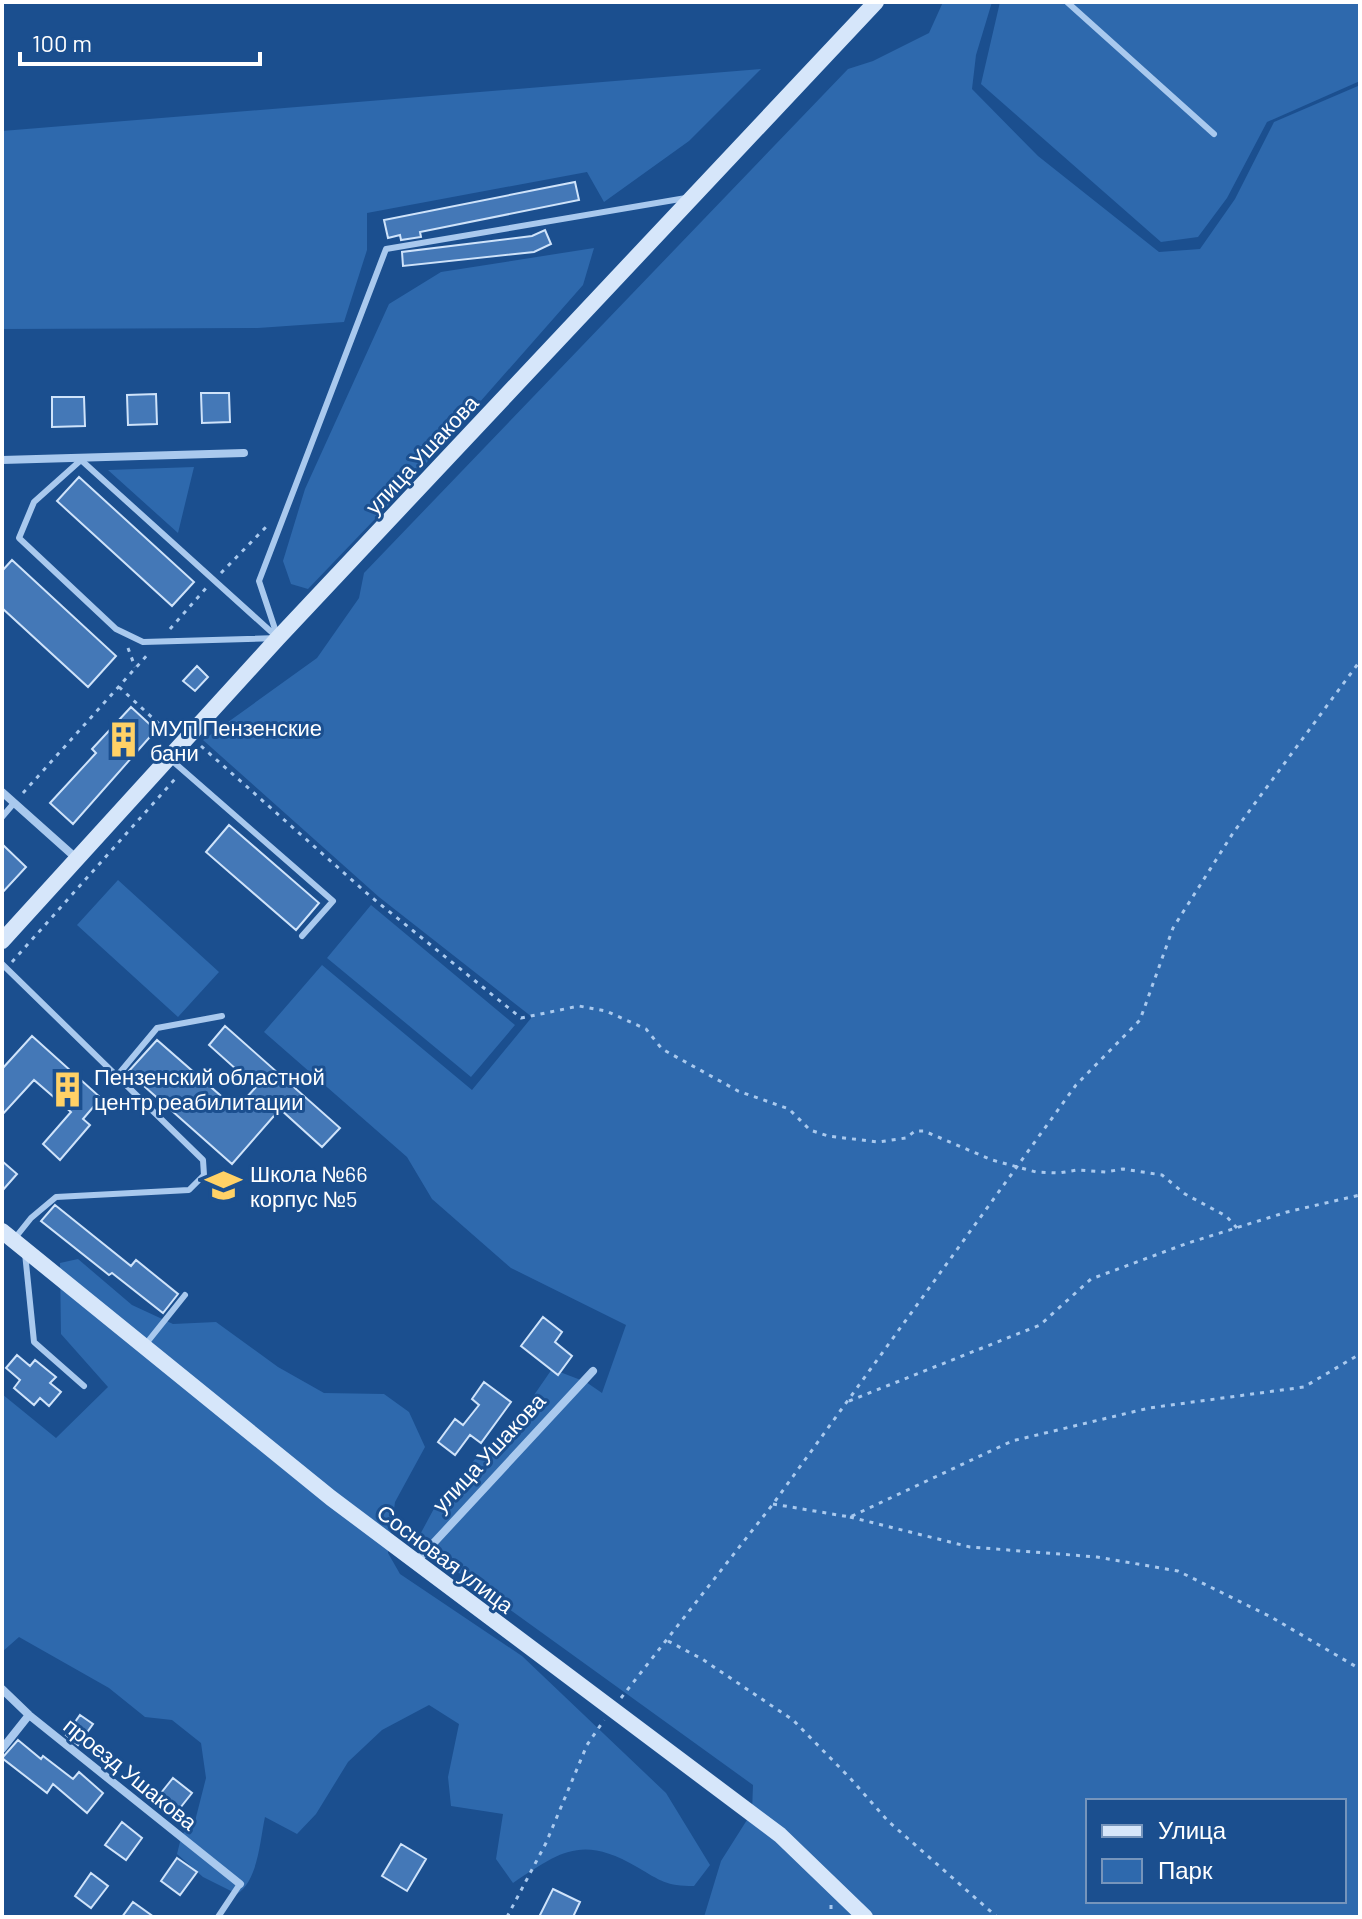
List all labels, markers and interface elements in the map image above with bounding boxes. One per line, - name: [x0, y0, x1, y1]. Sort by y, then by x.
- scale bar: [20, 16, 260, 66]
- text: 100 m: [32, 28, 92, 57]
- street label: улица Ушакова: [359, 388, 484, 520]
- place label: МУП Пензенские бани: [150, 714, 322, 765]
- building icon: МУП Пензенские бани: [105, 721, 143, 759]
- place label: Пензенский областной центр реабилитации: [94, 1063, 325, 1115]
- building icon: Пензенский областной центр реабилитации: [49, 1070, 87, 1108]
- place label: Школа №66 корпус №5: [250, 1160, 368, 1212]
- school or university icon: Школа №66 корпус №5: [205, 1167, 243, 1205]
- street label: улица Ушакова: [426, 1386, 551, 1518]
- street label: Сосновая улица: [372, 1498, 520, 1619]
- street label: проезд Ушакова: [59, 1711, 203, 1836]
- legend: [1086, 1799, 1346, 1903]
- text: Улица: [1158, 1815, 1227, 1844]
- text: Парк: [1158, 1855, 1213, 1884]

